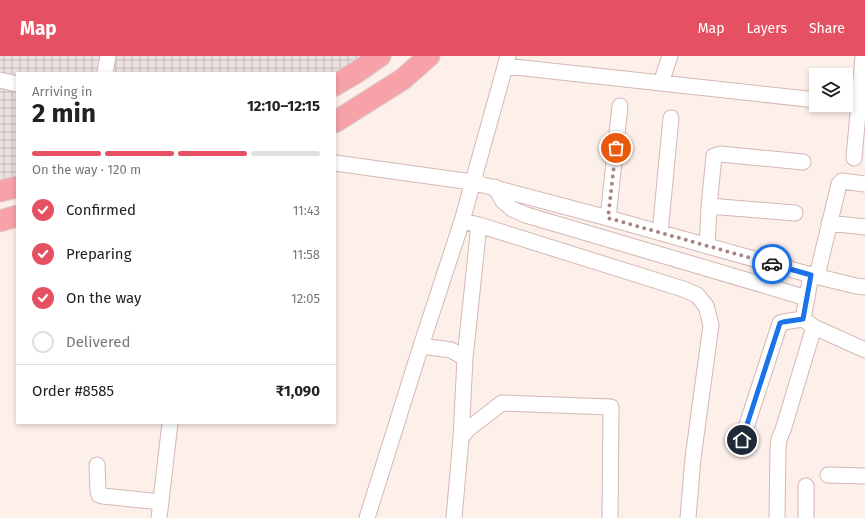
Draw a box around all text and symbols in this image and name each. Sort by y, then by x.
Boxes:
text: Map [20,17,57,40]
text: Map [698,20,724,37]
text: Layers [746,20,787,37]
text: Share [809,20,845,37]
map controls [809,68,853,112]
button: layers [809,68,853,112]
text: Arriving in [32,84,92,99]
text: 12:10–12:15 [247,97,320,115]
text: 2 min [32,98,96,129]
pin [599,131,633,165]
icon: bag [605,137,627,159]
text: On the way · 120 m [32,162,141,177]
icon: check [32,199,54,221]
text: Confirmed [66,201,136,219]
text: 11:43 [293,203,320,218]
icon: check [32,243,54,265]
courier [752,244,792,284]
text: Preparing [66,245,131,263]
text: 11:58 [292,247,320,262]
icon: car [761,253,783,275]
icon: check [32,287,54,309]
text: On the way [66,289,141,307]
text: 12:05 [291,291,320,306]
text: Delivered [66,333,130,351]
text: Order #8585 [32,382,114,400]
text: ₹1,090 [276,382,320,400]
pin [725,423,759,457]
icon: home [731,429,753,451]

